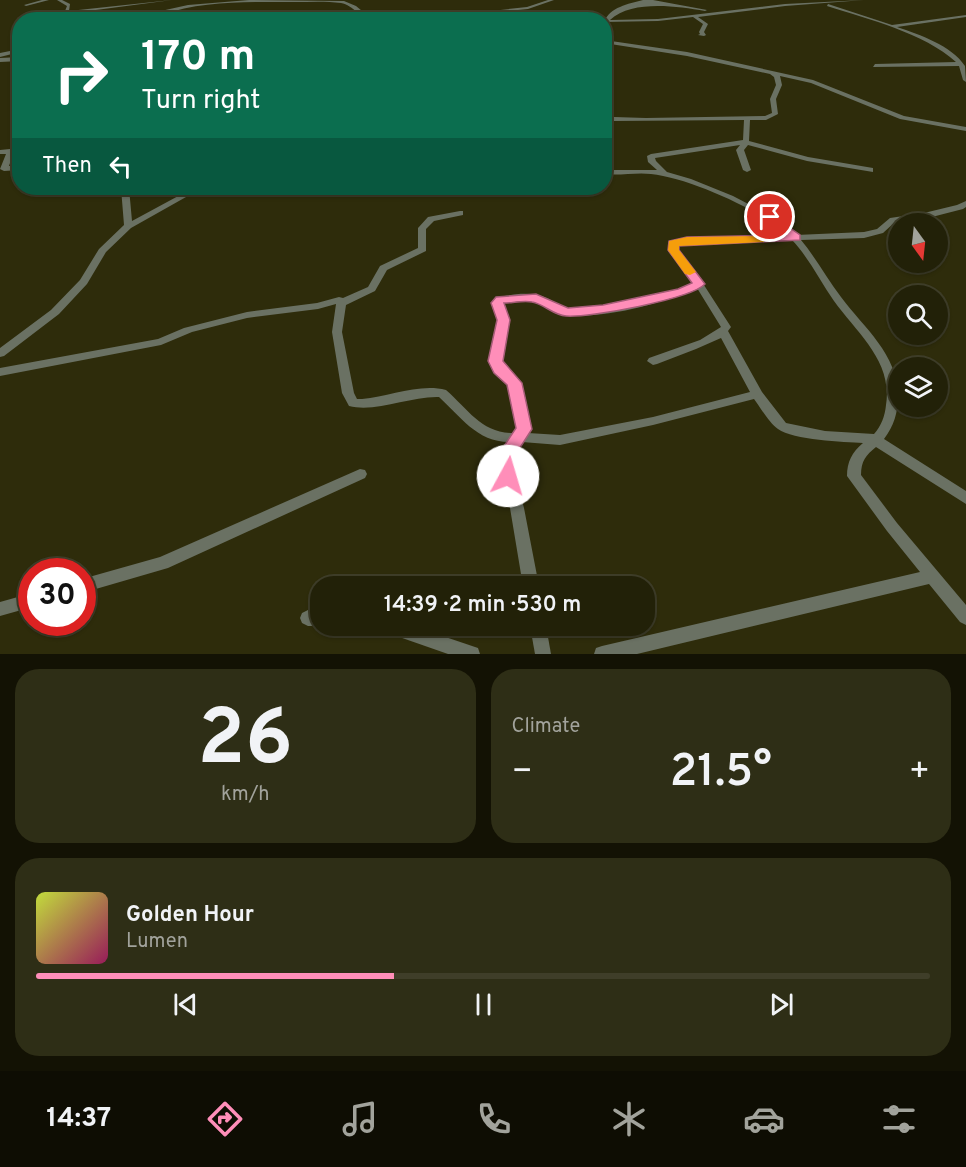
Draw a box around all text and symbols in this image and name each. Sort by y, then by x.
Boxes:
text: 170 m [141,32,255,85]
icon: right [42,36,120,114]
text: Turn right [141,84,260,118]
icon: left [104,150,137,183]
text: Then [42,153,92,180]
pin [744,191,795,242]
icon: arrive [753,200,786,233]
north arrow [888,213,948,273]
map controls [888,213,948,417]
button: search [888,285,948,345]
button: layers [888,357,948,417]
position arrow [476,444,540,508]
speed limit sign: 30 [18,558,96,636]
text: 14:39 · 2 min · 530 m [384,592,581,619]
text: 26 [197,693,293,792]
text: Climate [512,714,580,740]
text: 21.5° [670,745,772,802]
text: − [512,752,533,794]
text: + [909,752,930,794]
text: km/h [221,782,270,808]
text: Golden Hour [126,902,254,929]
text: Lumen [126,929,188,955]
icon: previous [169,988,202,1021]
icon: pause [467,988,500,1021]
icon: next [765,988,798,1021]
icon: directions [204,1098,246,1140]
icon: music [339,1098,381,1140]
icon: phone [473,1098,515,1140]
icon: climate [608,1098,650,1140]
icon: car [743,1098,785,1140]
icon: filters [878,1098,920,1140]
text: 14:37 [46,1102,111,1136]

